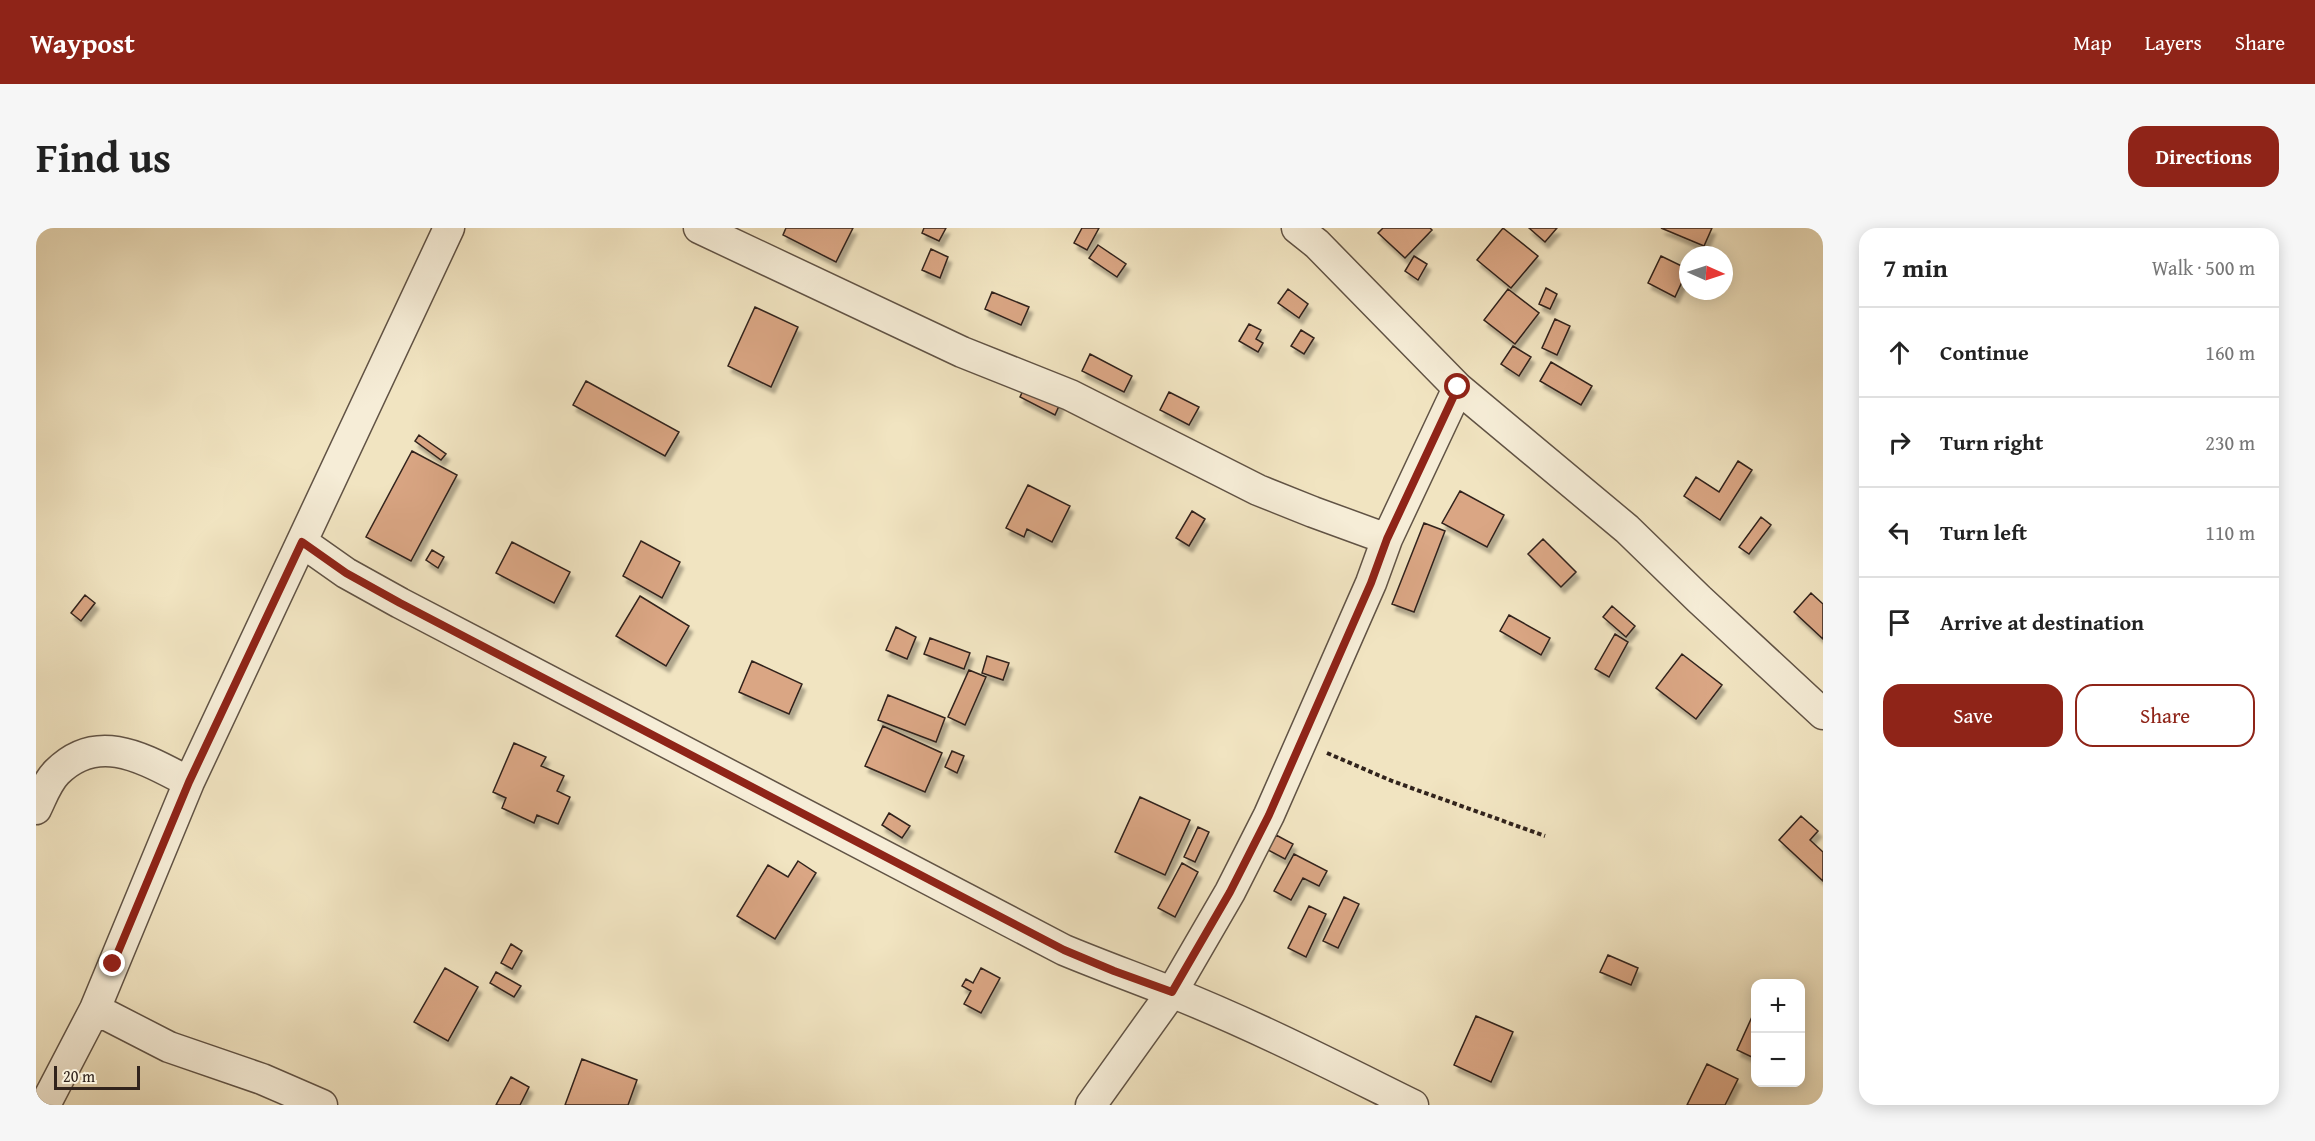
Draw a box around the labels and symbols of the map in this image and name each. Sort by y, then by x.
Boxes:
north arrow [1679,246,1733,300]
route start [1444,373,1470,399]
route end [99,950,125,976]
scale bar [54,1063,140,1090]

